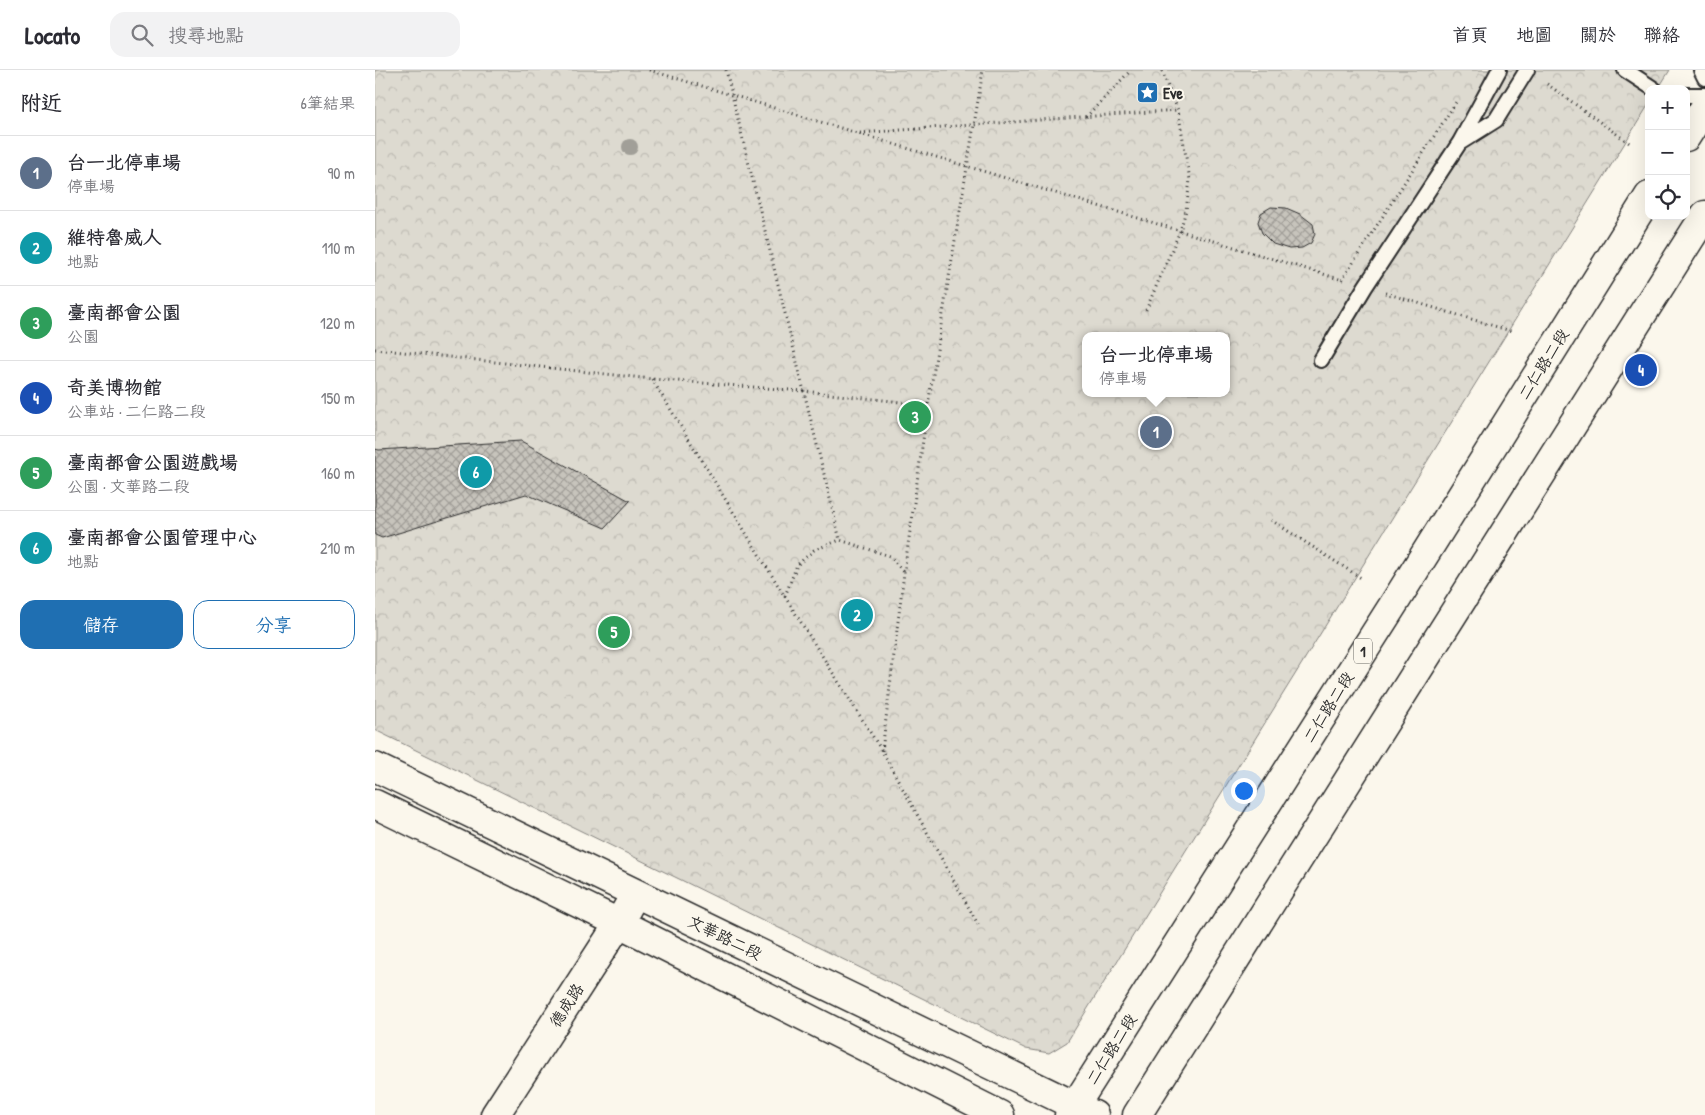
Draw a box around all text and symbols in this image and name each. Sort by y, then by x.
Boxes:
search box [110,12,460,57]
text: Locato [25,19,80,51]
icon: search [128,21,156,49]
text: 搜尋地點 [168,22,244,48]
text: 首頁 [1452,22,1488,47]
text: 地圖 [1516,22,1552,47]
text: 關於 [1580,22,1616,47]
text: 聯絡 [1644,22,1680,47]
place icon: Eve [1135,81,1159,105]
place label: Eve [1163,82,1183,104]
map controls [1645,85,1690,220]
button: + [1645,85,1690,130]
text: 附近 [20,88,62,117]
text: 6筆結果 [301,92,355,114]
button: − [1645,130,1690,175]
text: 台一北停車場 [67,149,181,175]
text: 1 [33,162,39,184]
text: 90 m [327,162,355,184]
text: 停車場 [67,175,115,197]
button: locate [1645,175,1690,220]
text: 維特魯威人 [67,224,162,250]
text: 2 [32,237,40,259]
text: 110 m [322,237,355,259]
text: 地點 [67,250,99,272]
text: 臺南都會公園 [67,299,181,325]
text: 3 [32,312,40,334]
text: 120 m [320,312,355,334]
street label: 二仁路二段 [1512,324,1574,404]
text: 公園 [67,325,99,347]
popup [1082,332,1230,397]
text: 台一北停車場 [1099,341,1213,367]
pin: 4 [1625,351,1657,389]
text: 停車場 [1099,367,1147,389]
text: 奇美博物館 [67,374,162,400]
text: 4 [33,387,39,409]
text: 150 m [321,387,355,409]
pin: 3 [899,398,931,436]
text: 公車站 · 二仁路二段 [67,400,206,422]
pin: 1 [1140,413,1172,451]
text: 臺南都會公園遊戲場 [67,449,238,475]
pin: 6 [460,453,492,491]
text: 5 [33,462,39,484]
text: 160 m [321,462,355,484]
text: 公園 · 文華路二段 [67,475,190,497]
text: 臺南都會公園管理中心 [67,524,257,550]
text: 6 [33,537,39,559]
text: 210 m [320,537,355,559]
text: 地點 [67,550,99,572]
pin: 2 [841,596,873,634]
button: 儲存 [20,600,183,649]
button: 分享 [193,600,355,649]
pin: 5 [598,613,630,651]
road number: 1 [1354,638,1372,664]
street label: 二仁路二段 [1297,667,1359,747]
your location [1231,778,1257,804]
street label: 文華路二段 [684,910,766,964]
street label: 德成路 [544,979,588,1031]
street label: 二仁路二段 [1080,1009,1142,1089]

